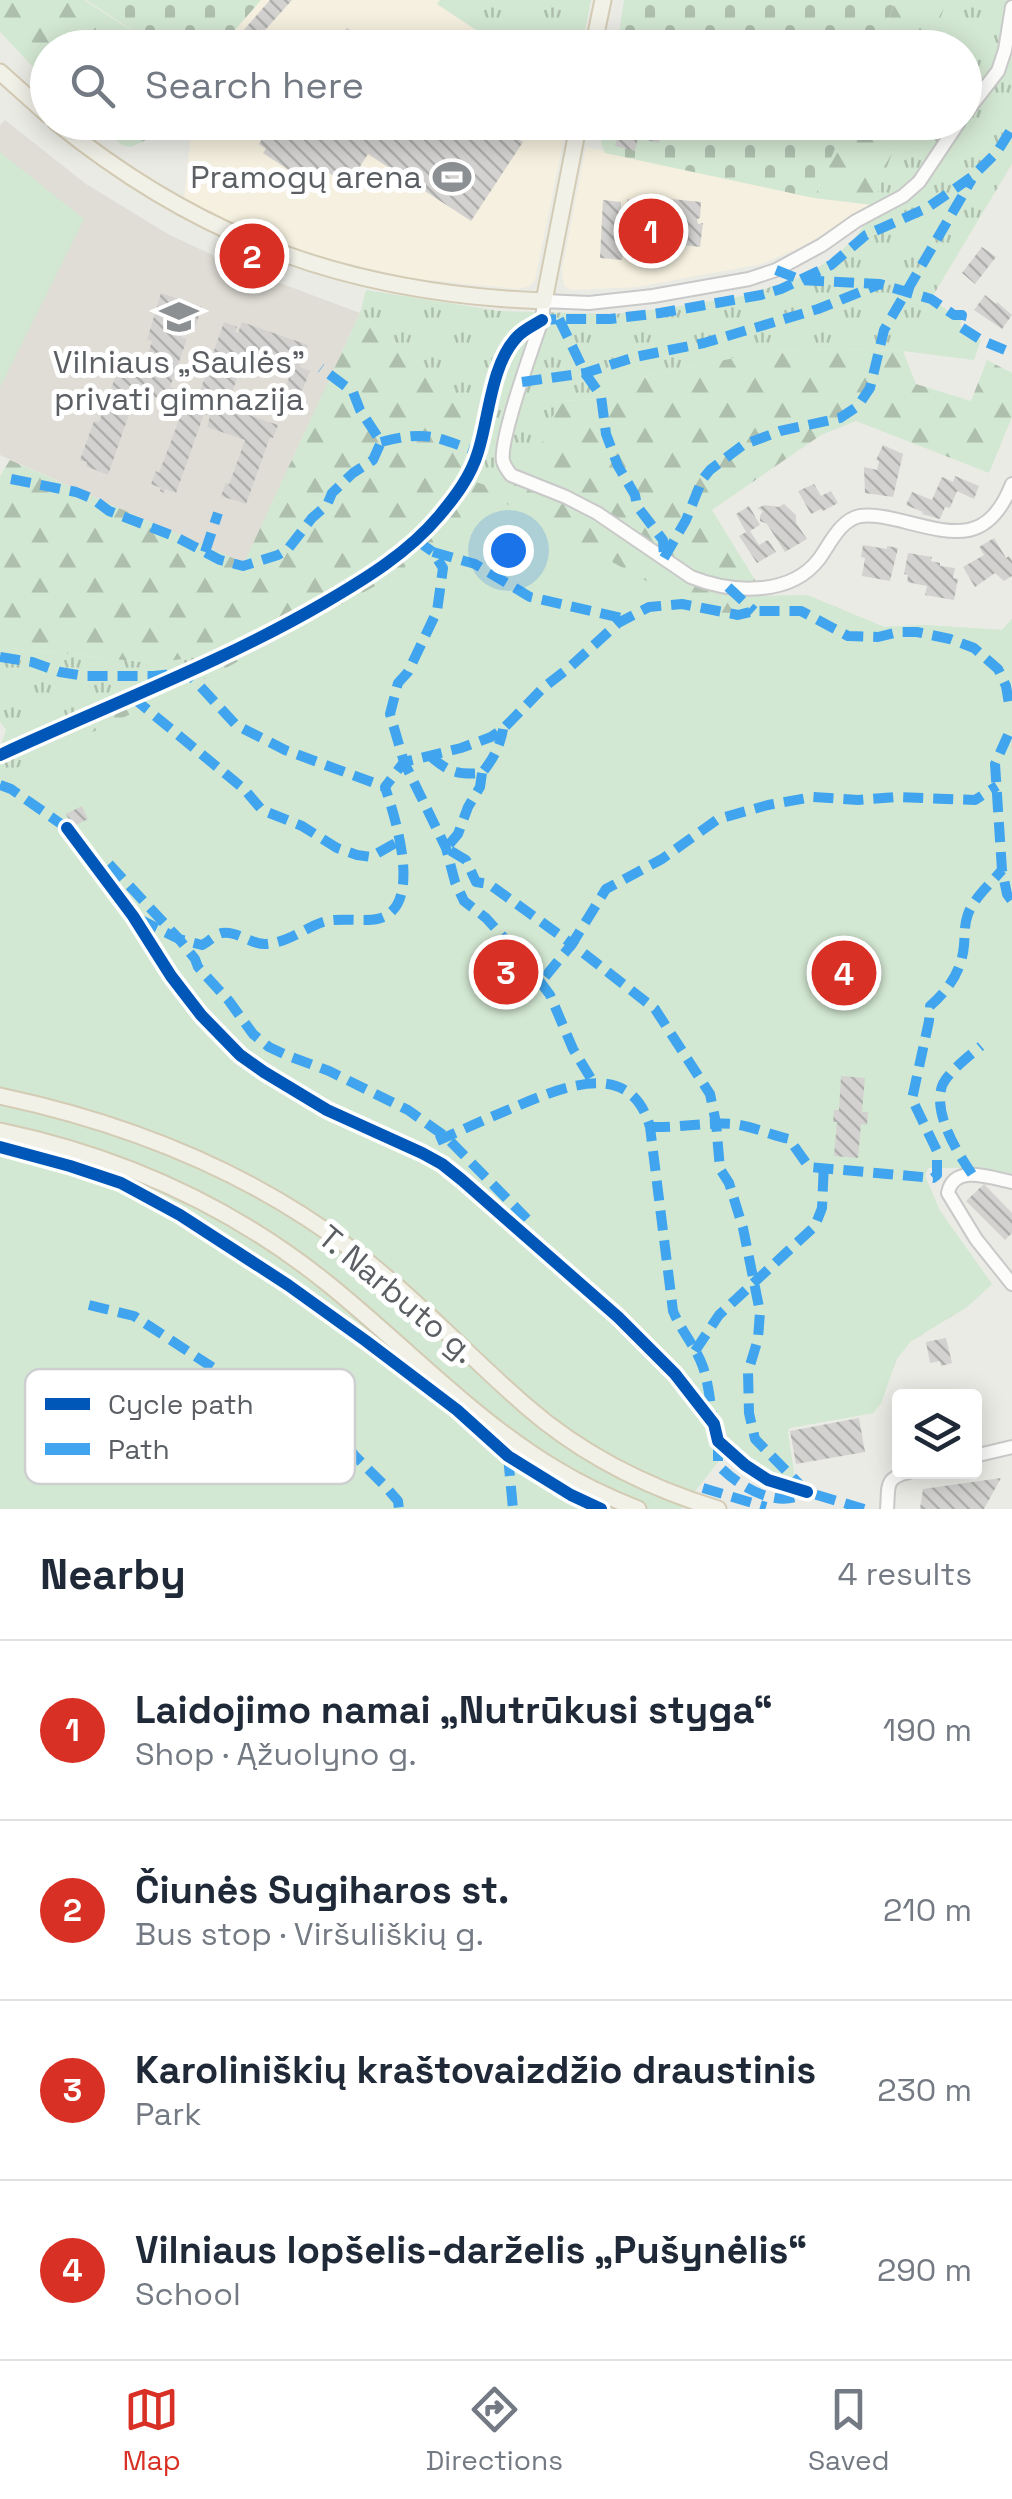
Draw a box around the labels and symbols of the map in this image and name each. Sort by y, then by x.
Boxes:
sports icon: Pramogų arena [431,156,473,198]
place label: Pramogų arena [190,157,422,197]
pin: 1 [618,194,684,268]
pin: 2 [220,218,284,294]
school or university icon: Vilniaus „Saulės” privati gimnazija [158,296,200,338]
place label: Vilniaus „Saulės” privati gimnazija [53,342,305,419]
your location [483,525,534,576]
pin: 3 [474,934,538,1010]
pin: 4 [812,936,876,1010]
street label: T. Narbuto g. [310,1216,484,1372]
legend [25,1369,355,1484]
text: Cycle path [108,1386,254,1422]
text: Path [108,1431,170,1467]

